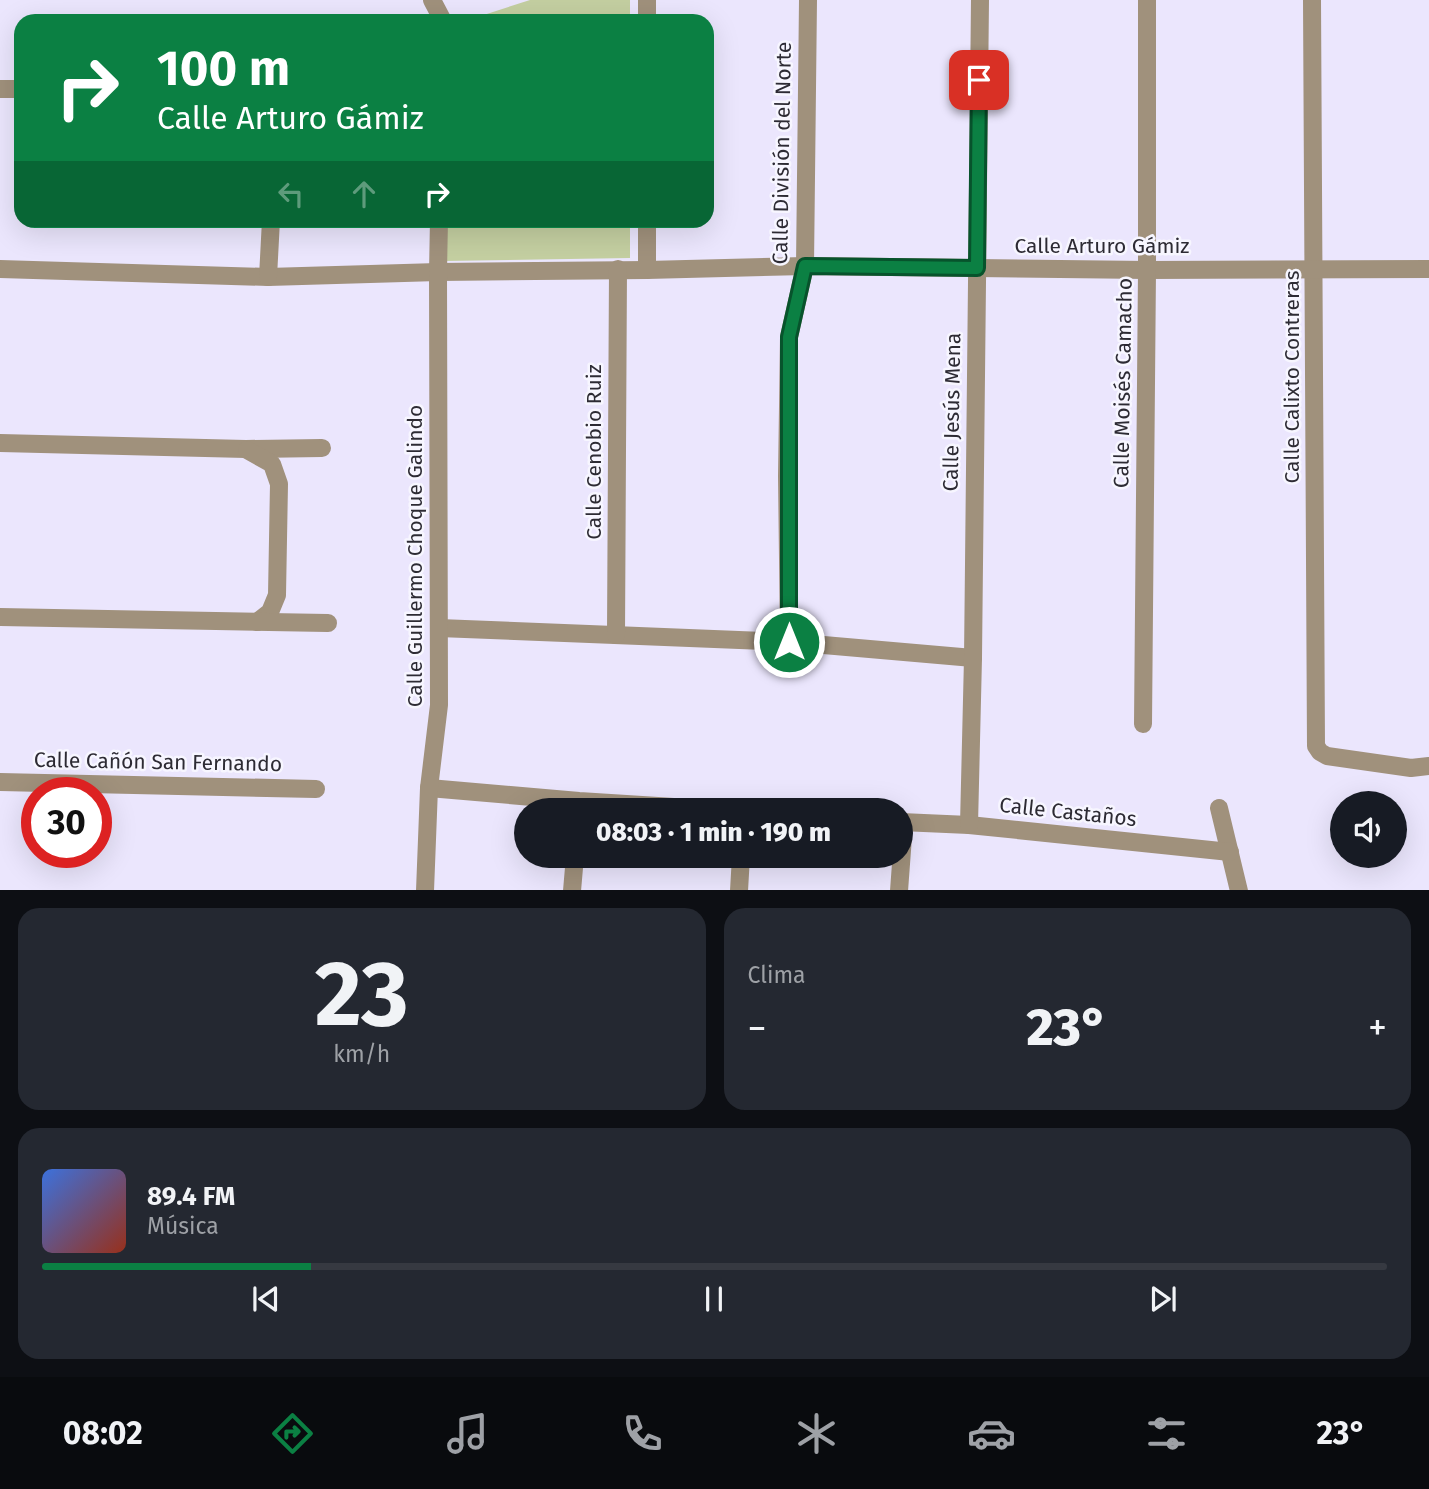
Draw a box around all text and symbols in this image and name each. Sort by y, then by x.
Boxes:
text: 100 m [157,39,290,98]
street label: Calle División del Norte [767,41,797,265]
icon: right [42,42,133,133]
pin [949,50,1009,110]
icon: arrive [960,61,998,99]
text: Calle Arturo Gámiz [157,99,424,137]
icon: left [272,175,310,213]
icon: ahead [345,175,383,213]
icon: right [418,175,456,213]
street label: Calle Arturo Gámiz [1015,233,1190,259]
street label: Calle Calixto Contreras [1279,270,1305,483]
street label: Calle Moisés Camacho [1108,278,1138,488]
street label: Calle Jesús Mena [938,332,966,492]
street label: Calle Cenobio Ruiz [581,364,607,540]
street label: Calle Guillermo Choque Galindo [402,405,428,707]
position arrow [752,605,826,679]
street label: Calle Cañón San Fernando [34,747,282,777]
speed limit sign: 30 [21,777,112,868]
map controls [1330,791,1407,868]
button: sound [1330,791,1407,868]
street label: Calle Castaños [998,792,1138,832]
text: 08:03 · 1 min · 190 m [596,817,831,848]
text: 23 [315,940,409,1049]
text: Clima [748,961,806,989]
text: 23° [1027,996,1108,1059]
text: − [748,1005,767,1051]
text: + [1368,1005,1387,1051]
text: km/h [333,1040,390,1068]
text: 89.4 FM [147,1181,235,1212]
text: Música [147,1212,219,1240]
icon: previous [247,1280,285,1318]
icon: pause [695,1280,733,1318]
icon: next [1144,1280,1182,1318]
icon: directions [268,1409,317,1458]
icon: music [443,1409,492,1458]
icon: phone [618,1409,667,1458]
icon: climate [792,1409,841,1458]
icon: car [967,1409,1016,1458]
icon: filters [1142,1409,1191,1458]
text: 08:02 [63,1414,143,1452]
text: 23° [1316,1414,1366,1452]

